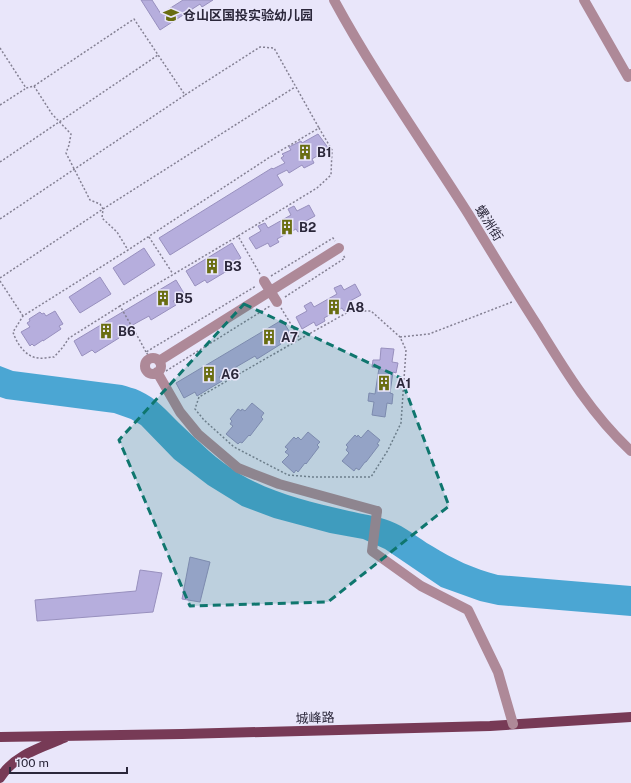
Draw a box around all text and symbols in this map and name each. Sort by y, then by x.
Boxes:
school or university icon: 仓山区国投实验幼儿园 [162,6,180,24]
place label: 仓山区国投实验幼儿园 [183,8,313,23]
building icon: B1 [296,143,314,161]
place label: B1 [317,145,331,160]
street label: 螺洲街 [472,202,506,244]
building icon: B2 [278,218,296,236]
place label: B2 [299,220,316,235]
building icon: B3 [203,257,221,275]
place label: B3 [224,259,242,274]
building icon: B5 [154,289,172,307]
place label: B5 [175,291,193,306]
building icon: A8 [325,298,343,316]
place label: A8 [346,300,364,315]
building icon: B6 [97,322,115,340]
place label: B6 [118,324,136,339]
building icon: A7 [260,328,278,346]
place label: A7 [281,330,298,345]
building icon: A6 [200,365,218,383]
place label: A6 [221,367,239,382]
building icon: A1 [375,374,393,392]
place label: A1 [396,376,411,391]
street label: 城峰路 [295,710,335,726]
scale bar [10,749,127,775]
text: 100 m [16,756,49,770]

